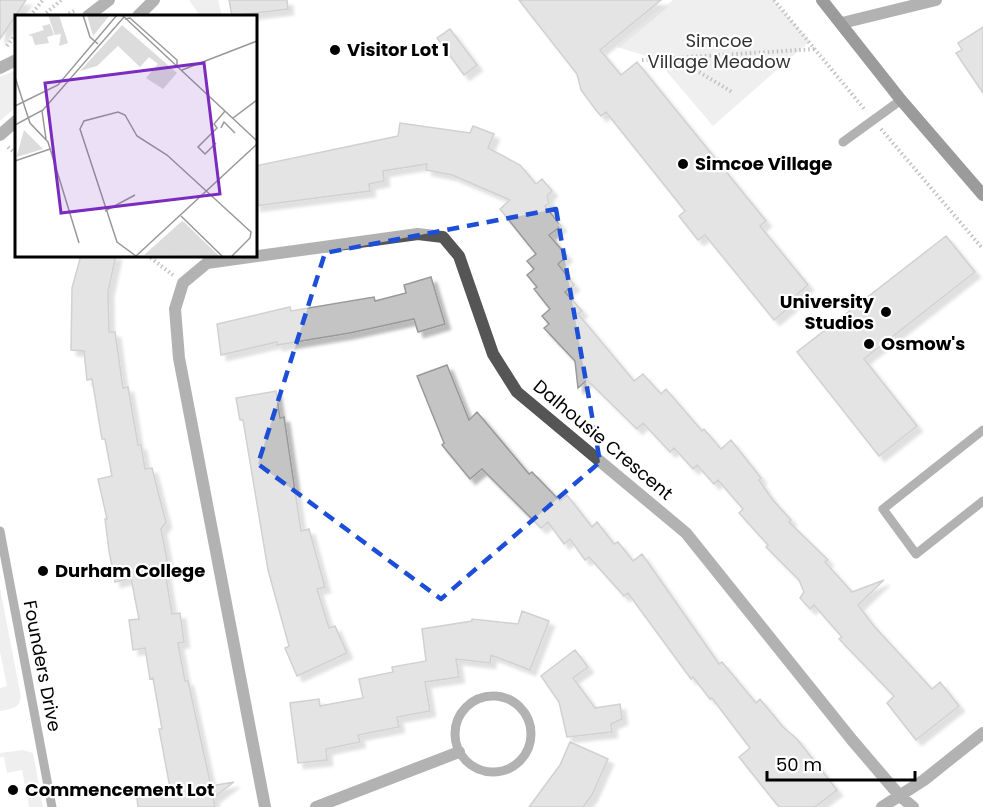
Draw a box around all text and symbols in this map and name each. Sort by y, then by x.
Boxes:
inset map [15,15,256,256]
park label: Simcoe Village Meadow [647,28,791,74]
place label: Visitor Lot 1 [347,37,449,62]
marker: Visitor Lot 1 [328,43,342,57]
place label: Simcoe Village [695,151,832,176]
marker: Simcoe Village [676,157,690,171]
place label: University Studios [780,289,875,335]
marker: University Studios [879,305,893,319]
place label: Osmow's [881,331,965,356]
marker: Osmow's [862,337,876,351]
street label: Dalhousie Crescent [528,374,678,505]
place label: Durham College [55,558,205,583]
marker: Durham College [36,564,50,578]
street label: Founders Drive [18,598,67,734]
scale bar [767,744,916,782]
text: 50 m [776,752,822,777]
place label: Commencement Lot [25,777,214,802]
marker: Commencement Lot [6,783,20,797]

